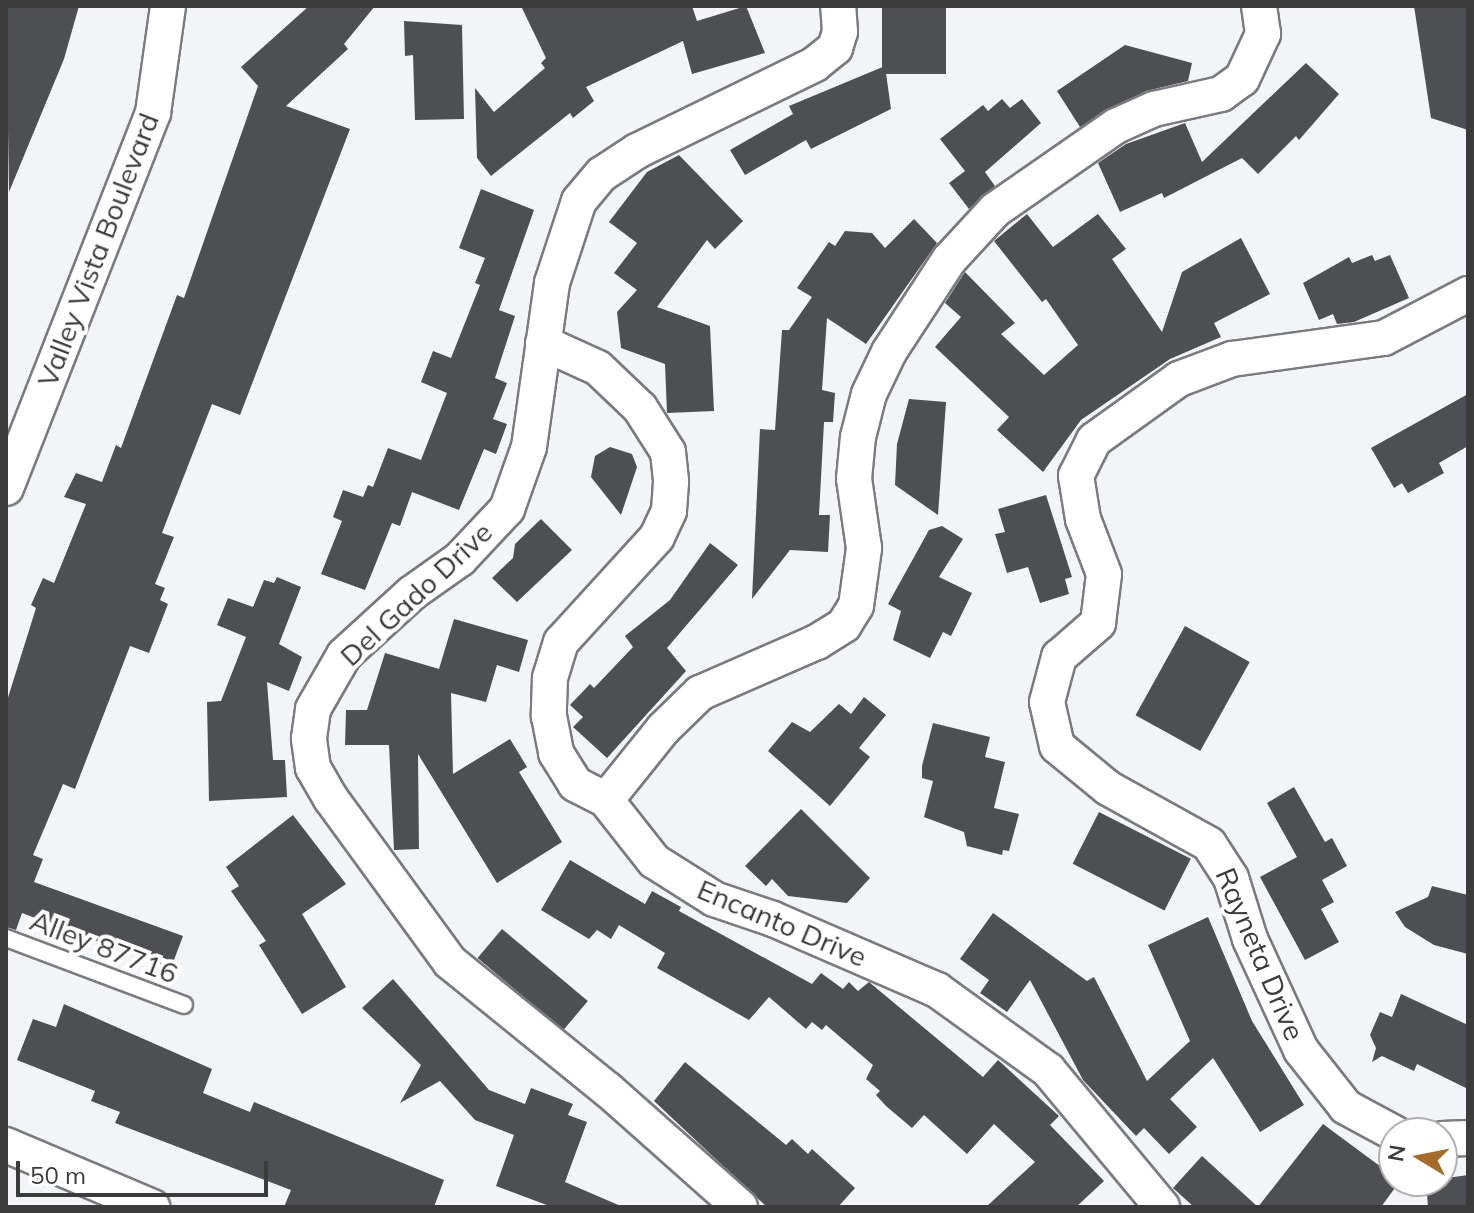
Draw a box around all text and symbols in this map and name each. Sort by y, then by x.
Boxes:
street label: Valley Vista Boulevard [30,109,166,391]
street label: Del Gado Drive [333,515,499,673]
street label: Rayneta Drive [1209,863,1311,1045]
street label: Encanto Drive [692,872,872,974]
street label: Alley 87716 [26,904,182,990]
north arrow [1378,1117,1458,1197]
text: N [1381,1143,1412,1164]
scale bar [20,1145,272,1195]
text: 50 m [30,1160,86,1190]

